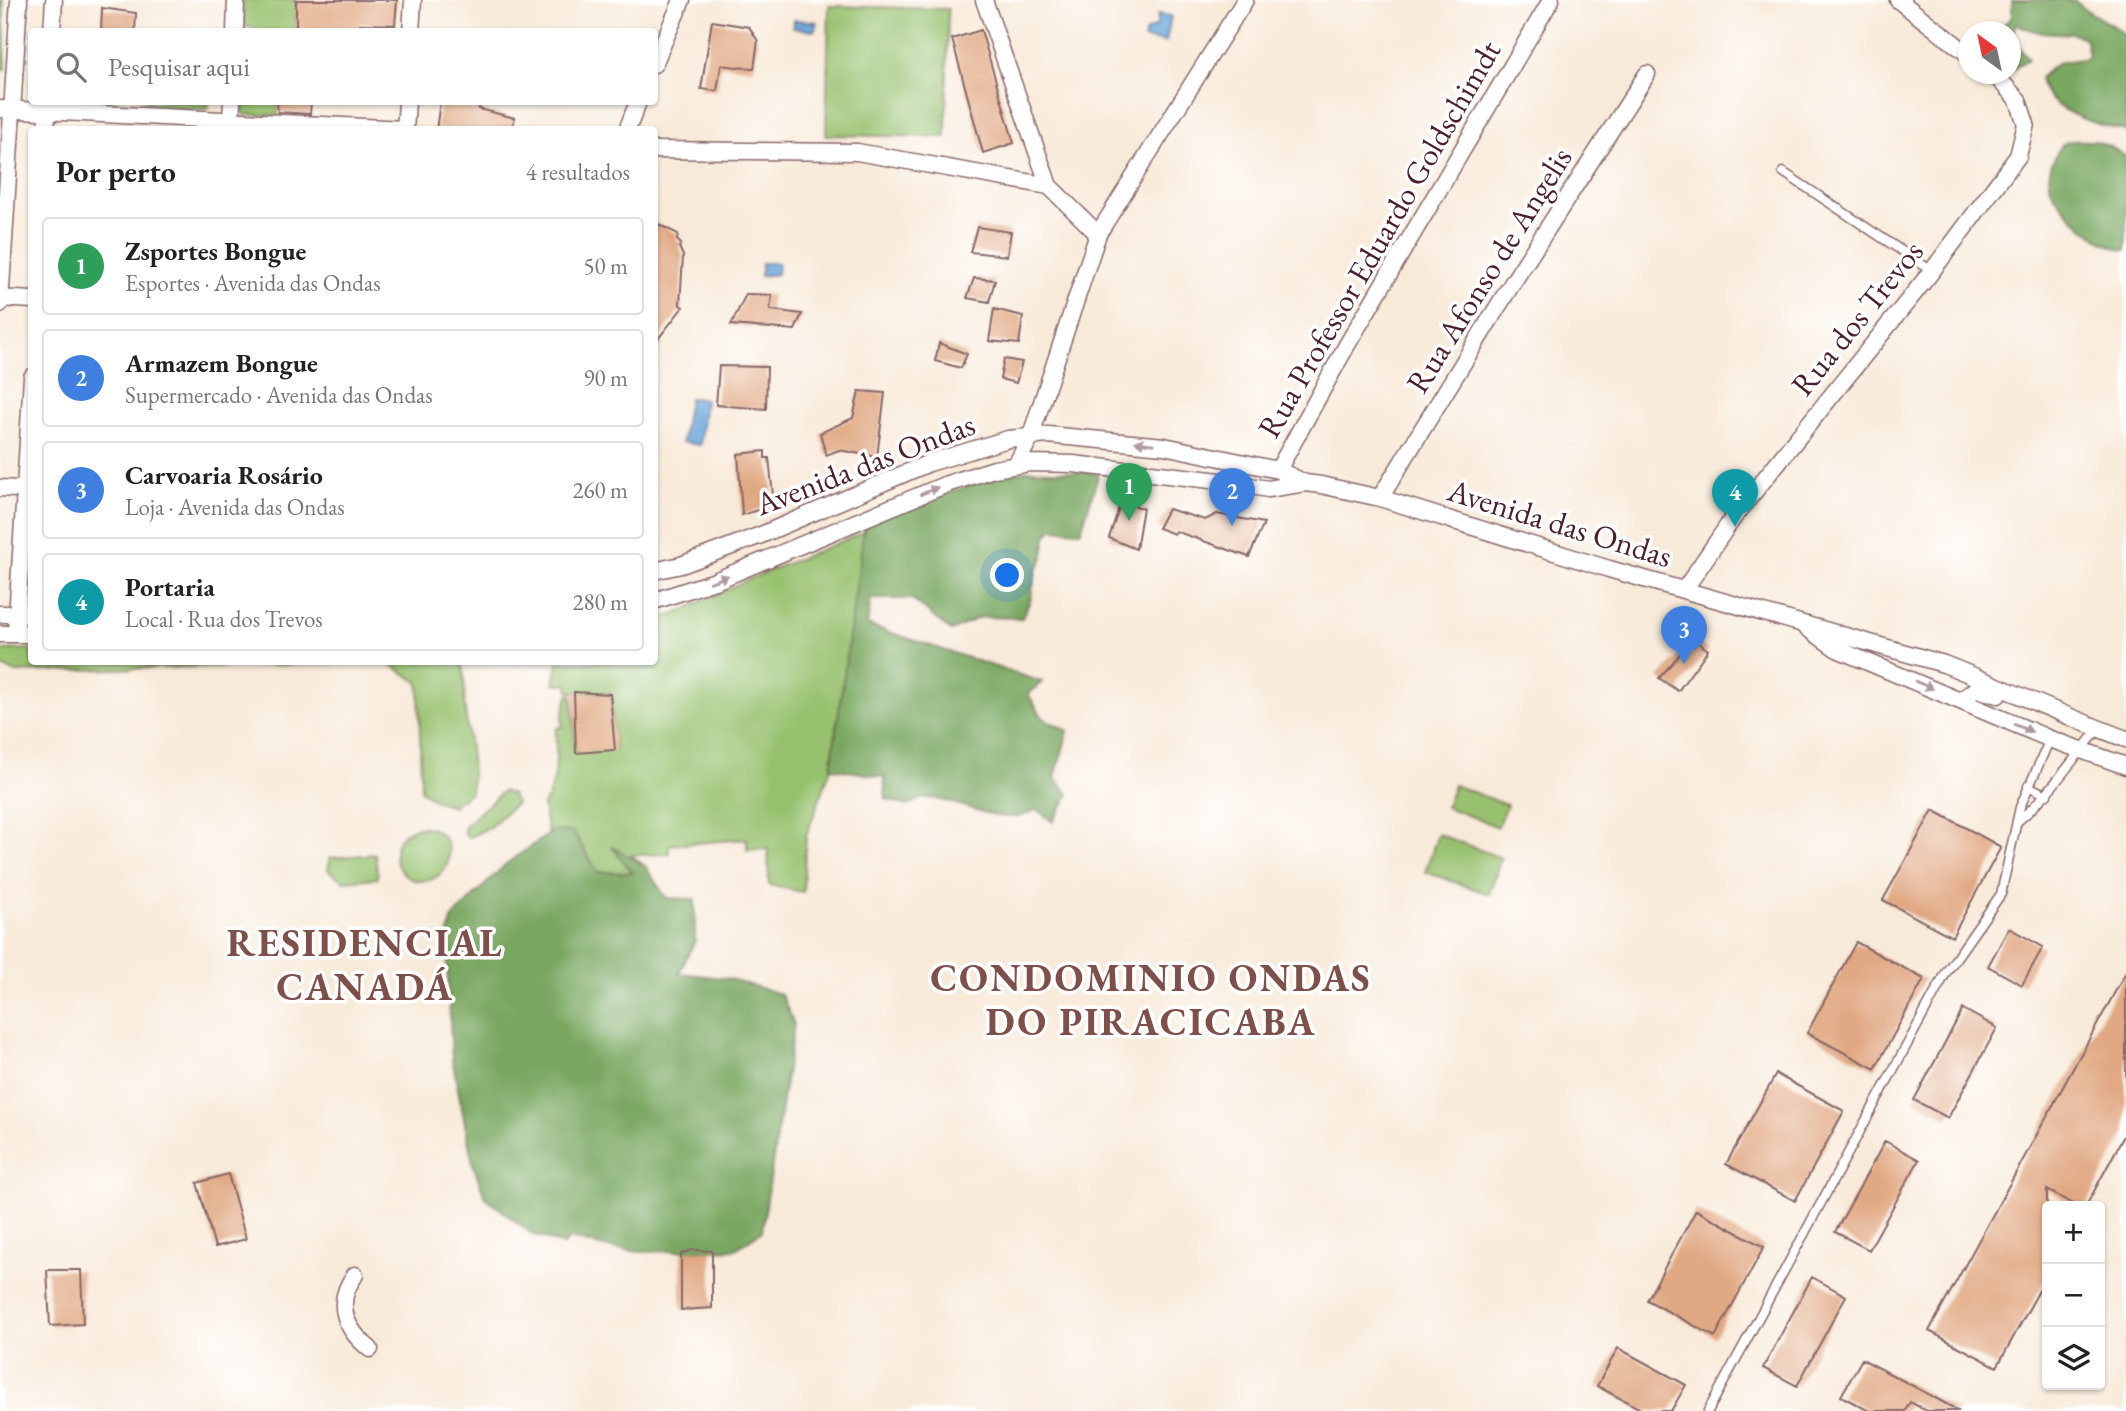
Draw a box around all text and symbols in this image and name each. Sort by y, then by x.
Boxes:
north arrow [1958,21,2021,84]
search box [28,28,658,105]
street label: Rua Professor Eduardo Goldschimdt [1248,33,1510,445]
icon: search [52,48,90,86]
text: Pesquisar aqui [108,50,250,84]
street label: Rua Afonso de Angelis [1396,139,1582,401]
text: Por perto [56,152,176,191]
text: 4 resultados [526,157,630,187]
street label: Rua dos Trevos [1781,232,1933,404]
text: Zsportes Bongue [125,234,306,268]
text: 1 [75,251,87,281]
text: 50 m [583,251,628,281]
text: Esportes · Avenida das Ondas [125,268,381,298]
text: Armazem Bongue [125,346,318,380]
text: 2 [75,363,87,393]
text: 90 m [583,363,628,393]
text: Supermercado · Avenida das Ondas [125,380,433,410]
street label: Avenida das Ondas [748,403,981,526]
one-way arrow [1133,438,1155,449]
text: Carvoaria Rosário [125,458,323,492]
pin: 1 [1106,463,1152,521]
pin: 2 [1209,468,1255,526]
street label: Avenida das Ondas [1442,469,1677,577]
pin: 4 [1712,469,1758,527]
text: 3 [75,475,87,505]
text: 260 m [572,475,628,505]
one-way arrow [919,485,939,497]
text: Loja · Avenida das Ondas [125,492,345,522]
your location [990,558,1024,592]
text: Portaria [125,570,215,604]
one-way arrow [709,574,730,585]
text: 4 [75,587,87,617]
text: 280 m [572,587,628,617]
text: Local · Rua dos Trevos [125,604,323,634]
pin: 3 [1661,606,1707,664]
one-way arrow [1913,680,1934,691]
one-way arrow [2013,722,2034,733]
district label: RESIDENCIAL CANADÁ [227,918,503,1011]
district label: CONDOMINIO ONDAS DO PIRACICABA [930,953,1372,1046]
map controls [2042,1201,2105,1390]
button: + [2042,1201,2105,1264]
button: − [2042,1264,2105,1327]
button: layers [2042,1327,2105,1390]

